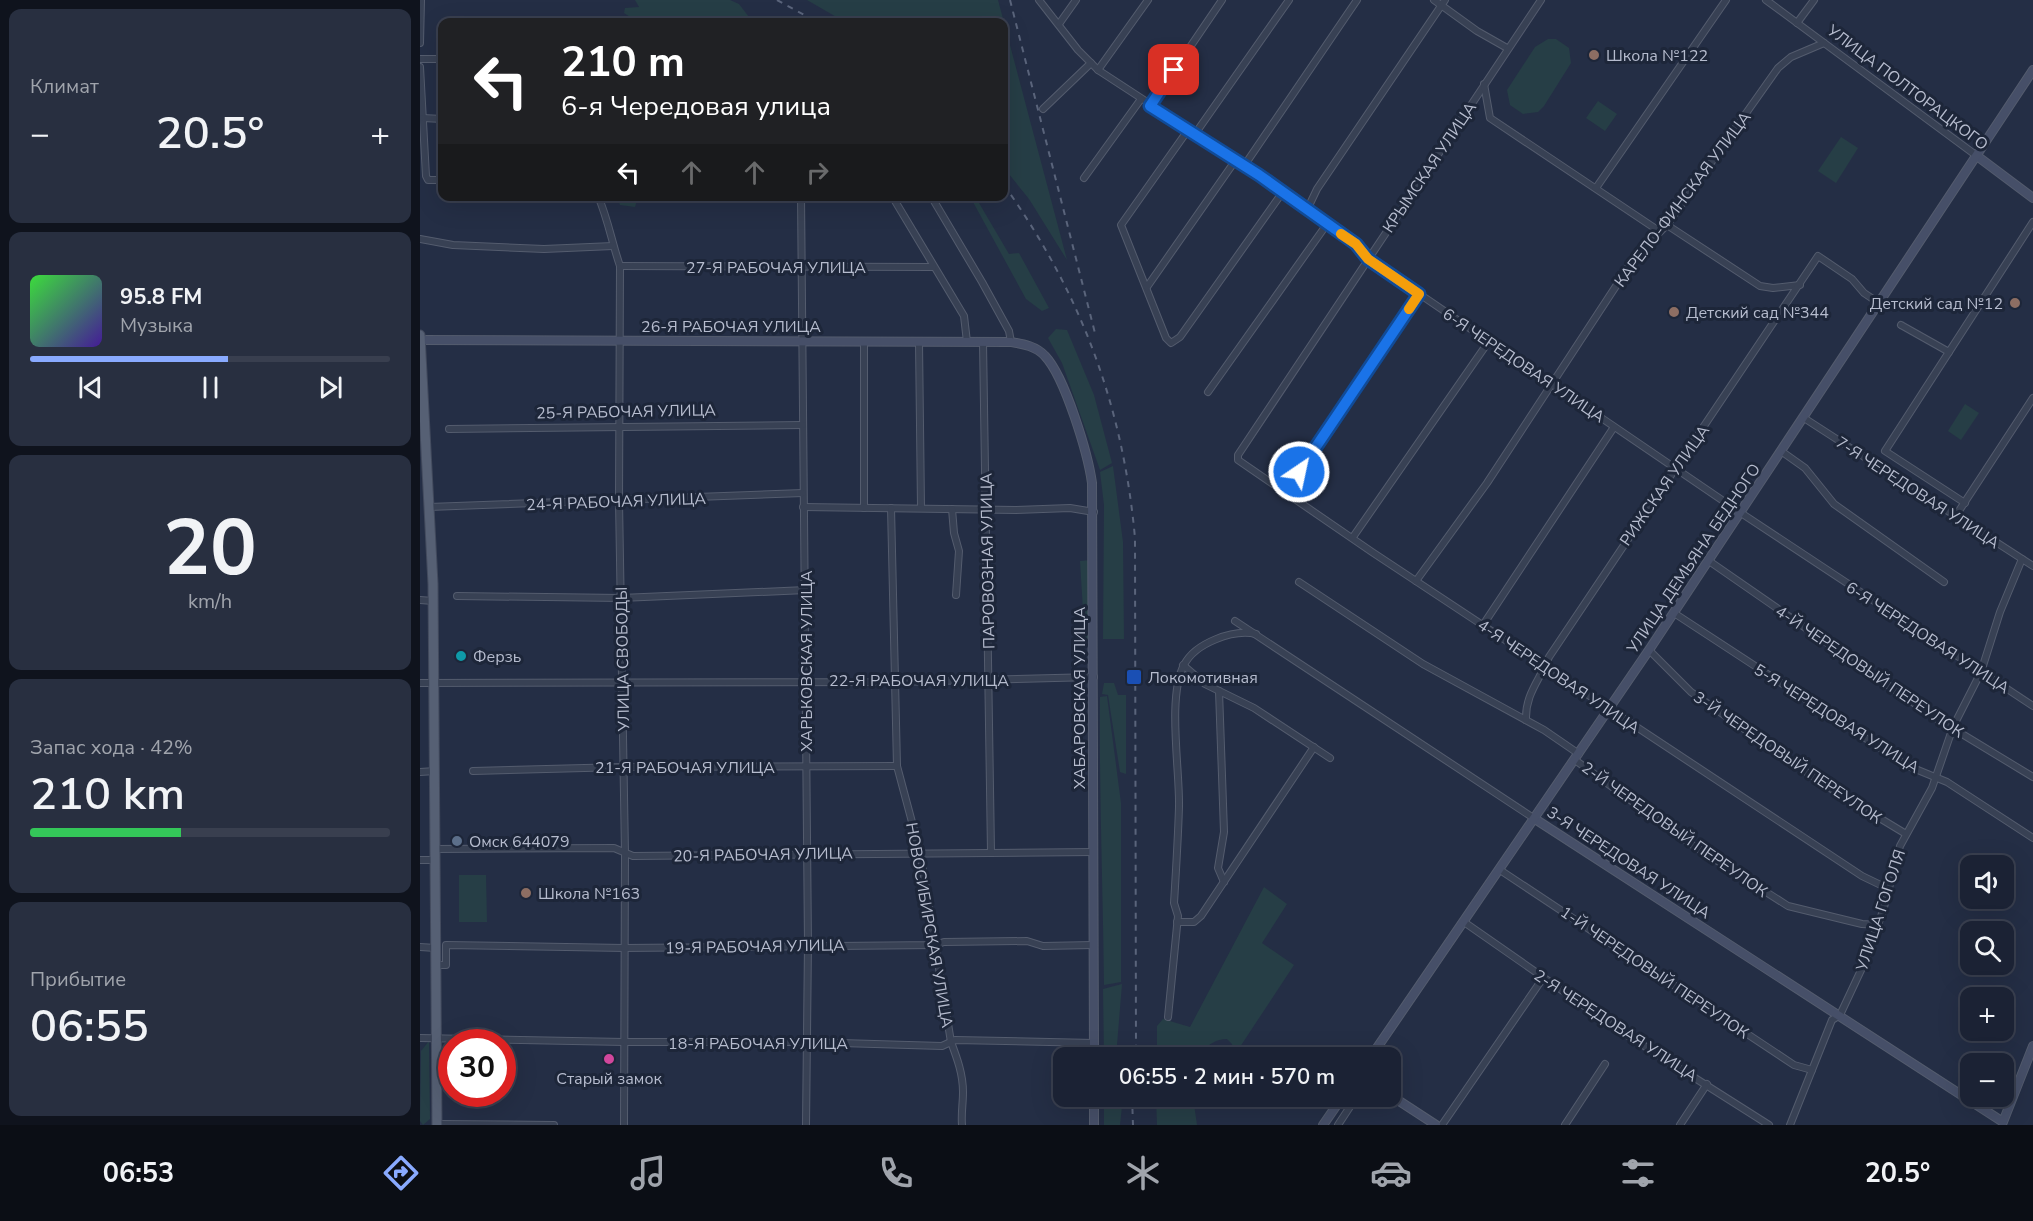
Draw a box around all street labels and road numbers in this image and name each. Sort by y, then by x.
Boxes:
street label: УЛИЦА ПОЛТОРАЦКОГО [1822,19,1992,156]
street label: КРЫМСКАЯ УЛИЦА [1378,98,1482,237]
street label: КАРЕЛО-ФИНСКАЯ УЛИЦА [1609,107,1756,292]
street label: 27-Я РАБОЧАЯ УЛИЦА [686,257,866,279]
street label: 6-Я ЧЕРЕДОВАЯ УЛИЦА [1438,303,1609,429]
street label: 26-Я РАБОЧАЯ УЛИЦА [641,316,821,338]
street label: 25-Я РАБОЧАЯ УЛИЦА [536,399,716,425]
street label: РИЖСКАЯ УЛИЦА [1615,420,1715,550]
street label: 7-Я ЧЕРЕДОВАЯ УЛИЦА [1831,432,2004,554]
street label: УЛИЦА ДЕМЬЯНА БЕДНОГО [1621,459,1766,659]
street label: ПАРОВОЗНАЯ УЛИЦА [975,472,1001,649]
street label: 24-Я РАБОЧАЯ УЛИЦА [526,488,707,516]
street label: ХАРЬКОВСКАЯ УЛИЦА [796,570,818,752]
street label: 6-Я ЧЕРЕДОВАЯ УЛИЦА [1841,577,2014,699]
street label: УЛИЦА СВОБОДЫ [611,586,635,733]
street label: 4-Й ЧЕРЕДОВЫЙ ПЕРЕУЛОК [1771,600,1968,744]
street label: ХАБАРОВСКАЯ УЛИЦА [1069,606,1091,789]
street label: 4-Я ЧЕРЕДОВАЯ УЛИЦА [1473,614,1644,740]
street label: 5-Я ЧЕРЕДОВАЯ УЛИЦА [1750,659,1924,779]
street label: 22-Я РАБОЧАЯ УЛИЦА [829,670,1009,692]
street label: 3-Й ЧЕРЕДОВЫЙ ПЕРЕУЛОК [1689,686,1886,830]
street label: 21-Я РАБОЧАЯ УЛИЦА [595,757,775,779]
street label: 2-Й ЧЕРЕДОВЫЙ ПЕРЕУЛОК [1577,757,1773,903]
street label: 3-Я ЧЕРЕДОВАЯ УЛИЦА [1542,802,1715,924]
street label: НОВОСИБИРСКАЯ УЛИЦА [900,821,958,1030]
street label: 20-Я РАБОЧАЯ УЛИЦА [673,842,853,868]
street label: УЛИЦА ГОГОЛЯ [1851,847,1911,975]
street label: 1-Й ЧЕРЕДОВЫЙ ПЕРЕУЛОК [1556,901,1753,1045]
street label: 19-Я РАБОЧАЯ УЛИЦА [665,934,845,960]
street label: 2-Я ЧЕРЕДОВАЯ УЛИЦА [1529,965,1702,1087]
street label: 18-Я РАБОЧАЯ УЛИЦА [668,1033,848,1055]

